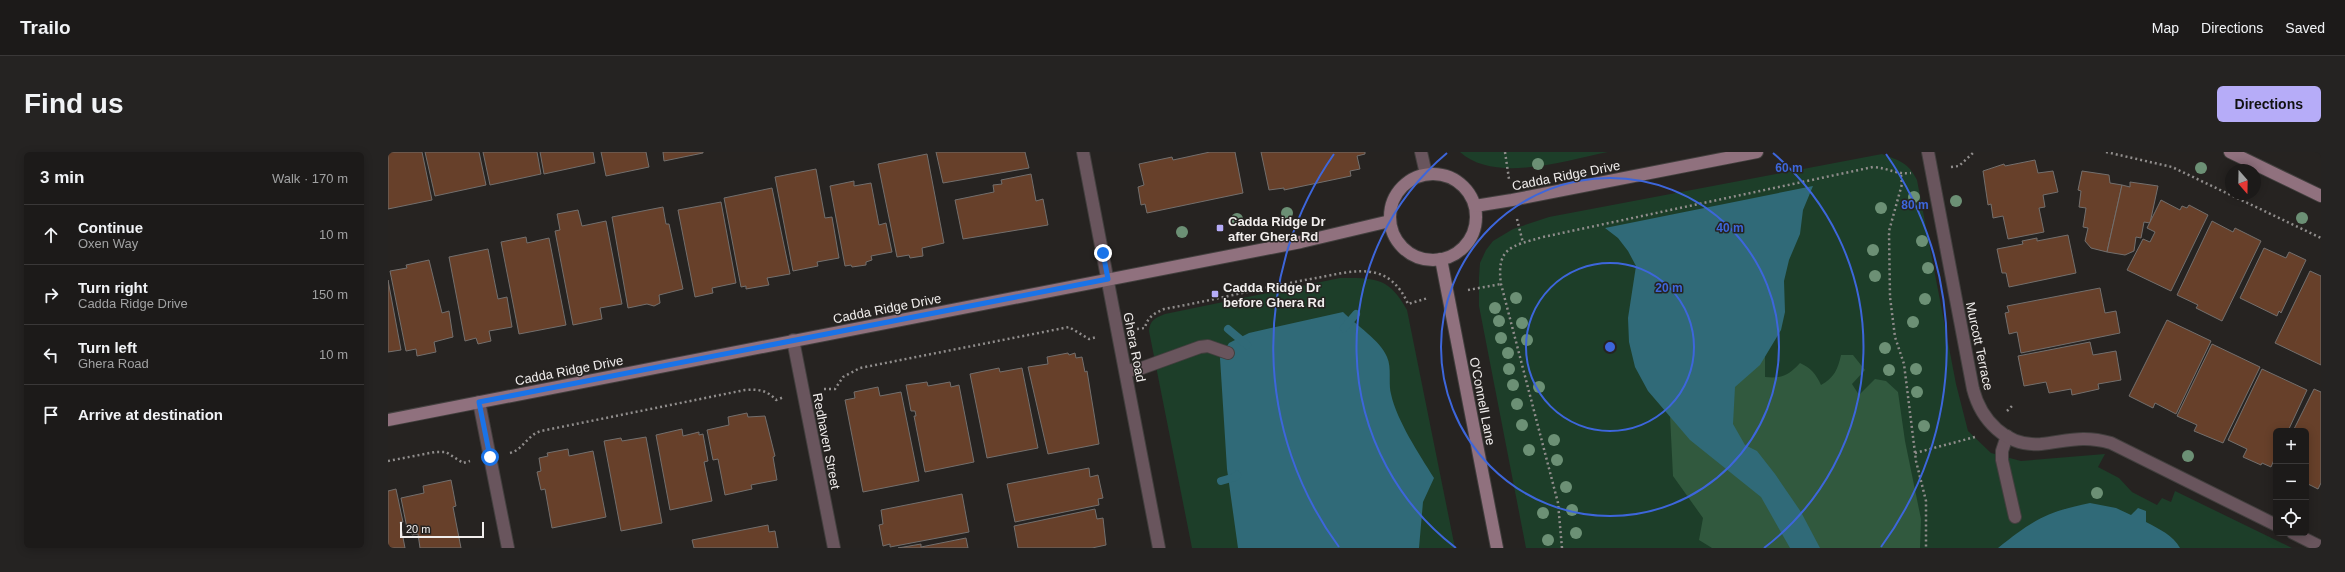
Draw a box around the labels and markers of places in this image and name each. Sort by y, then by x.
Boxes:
place label: Cadda Ridge Dr after Ghera Rd [1228,214,1326,244]
marker: Cadda Ridge Dr after Ghera Rd [1215,223,1225,233]
place label: Cadda Ridge Dr before Ghera Rd [1223,280,1325,310]
marker: Cadda Ridge Dr before Ghera Rd [1210,289,1220,299]
centre of rings [1603,340,1617,354]

